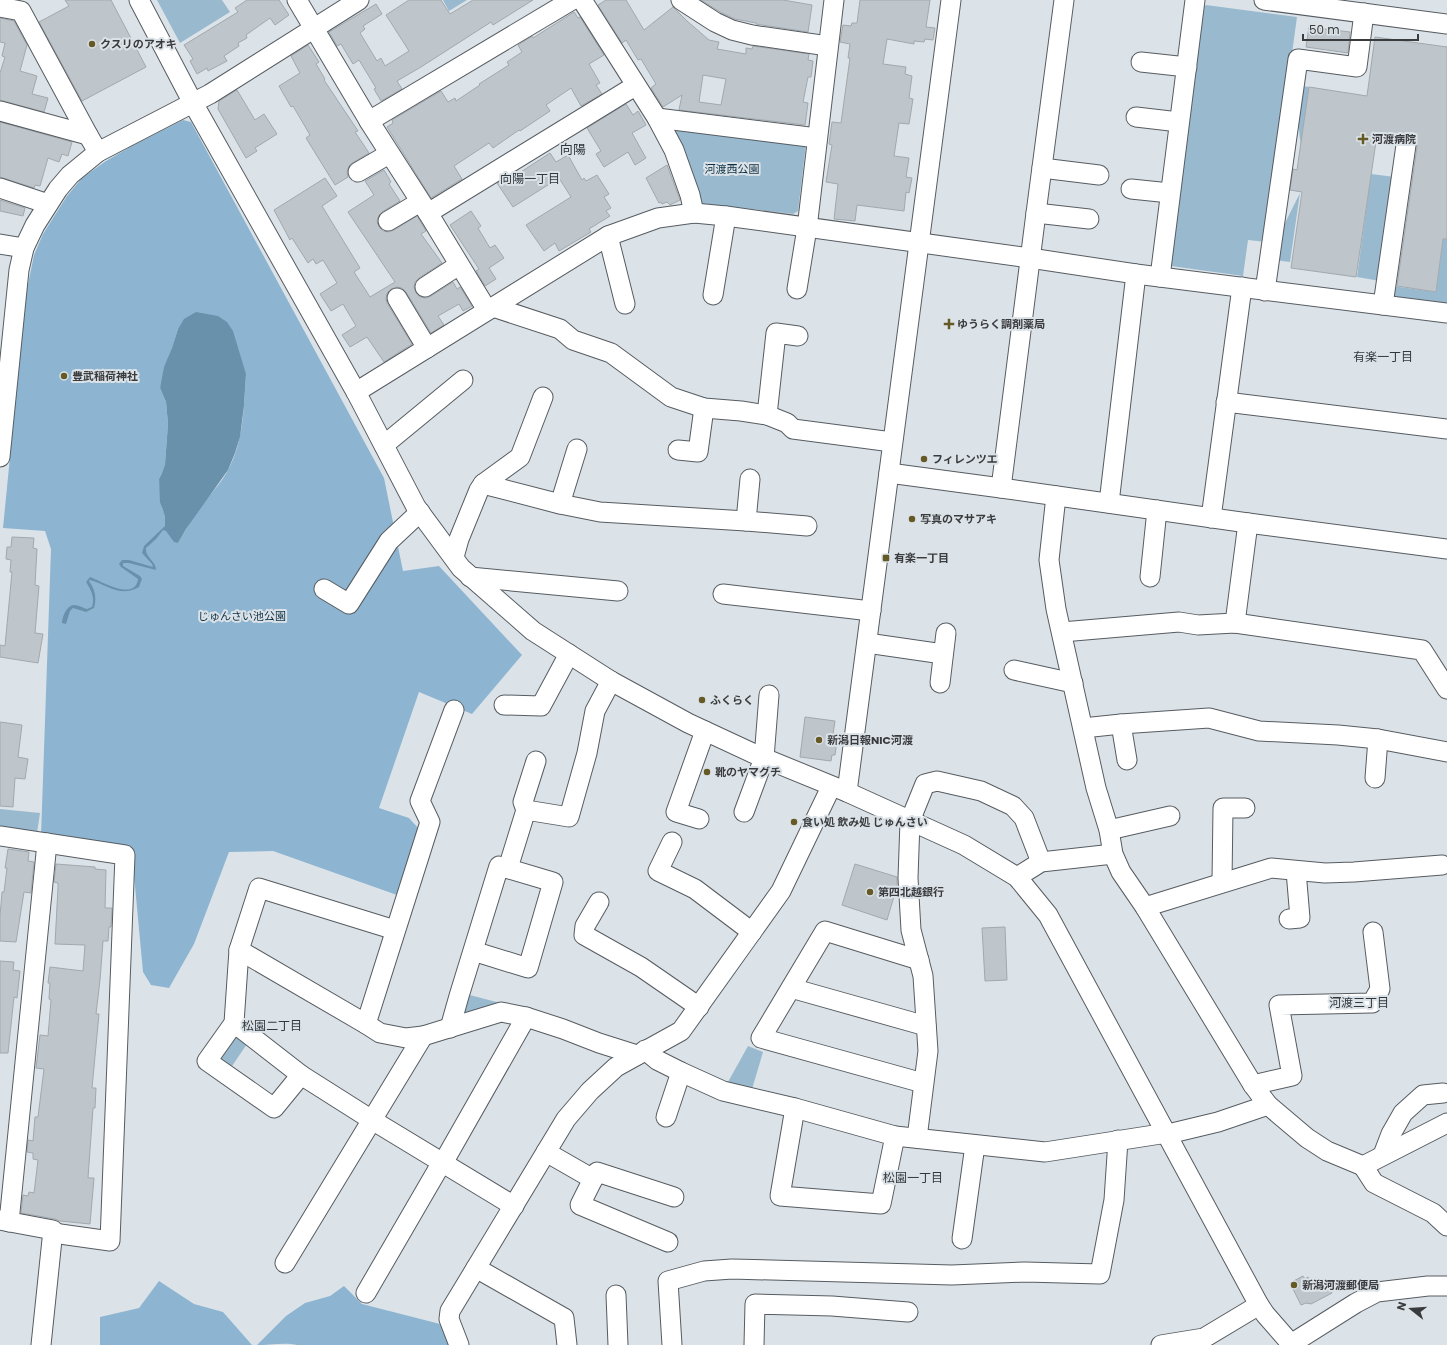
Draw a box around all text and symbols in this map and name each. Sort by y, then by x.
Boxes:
scale bar [1303,16,1418,42]
text: 50 m [1309,21,1340,38]
place label: クスリのアオキ [100,36,177,52]
marker: クスリのアオキ [87,39,97,49]
place label: 河渡病院 [1372,131,1416,147]
marker: 河渡病院 [1357,133,1369,145]
district label: 向陽 [560,140,586,159]
park label: 河渡西公園 [705,161,760,177]
district label: 向陽一丁目 [500,170,560,187]
place label: ゆうらく調剤薬局 [957,316,1045,332]
marker: ゆうらく調剤薬局 [944,319,954,329]
district label: 有楽一丁目 [1353,348,1413,365]
place label: 豊武稲荷神社 [72,368,138,384]
marker: 豊武稲荷神社 [59,371,69,381]
place label: フィレンツエ [932,451,998,467]
marker: フィレンツエ [919,454,929,464]
place label: 写真のマサアキ [920,511,997,527]
marker: 写真のマサアキ [907,514,917,524]
place label: 有楽一丁目 [894,550,949,566]
marker: 有楽一丁目 [881,553,891,563]
park label: じゅんさい池公園 [198,608,286,624]
place label: ふくらく [710,692,754,708]
marker: ふくらく [697,695,707,705]
place label: 新潟日報NIC河渡 [827,732,913,748]
marker: 新潟日報NIC河渡 [814,735,824,745]
place label: 靴のヤマグチ [715,764,781,780]
marker: 靴のヤマグチ [702,767,712,777]
place label: 食い処 飲み処 じゅんさい [802,814,928,830]
marker: 食い処 飲み処 じゅんさい [789,817,799,827]
place label: 第四北越銀行 [878,884,944,900]
marker: 第四北越銀行 [865,887,875,897]
district label: 河渡三丁目 [1329,994,1389,1011]
district label: 松園二丁目 [242,1017,302,1034]
district label: 松園一丁目 [883,1169,943,1186]
place label: 新潟河渡郵便局 [1302,1277,1379,1293]
marker: 新潟河渡郵便局 [1289,1280,1299,1290]
north arrow [1391,1289,1431,1329]
text: N [1393,1300,1410,1312]

